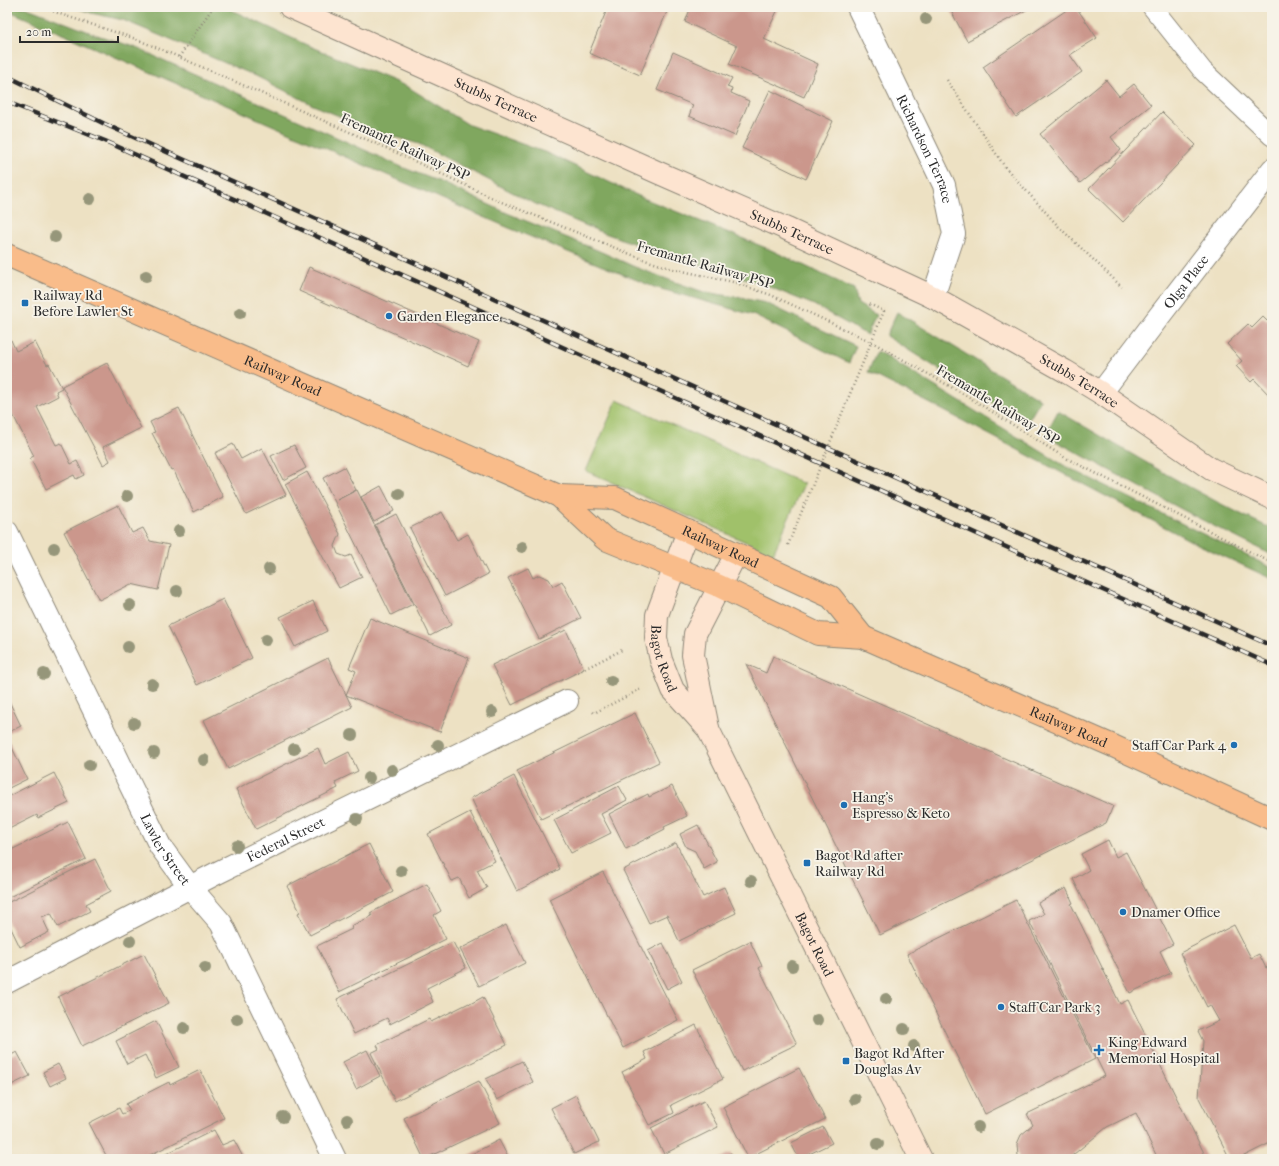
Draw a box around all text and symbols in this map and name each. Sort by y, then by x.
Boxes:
scale bar [20,18,118,44]
text: 20 m [26,25,51,39]
street label: Stubbs Terrace [452,74,541,126]
street label: Richardson Terrace [893,91,956,205]
street label: Fremantle Railway PSP [338,110,473,185]
street label: Stubbs Terrace [748,206,836,258]
street label: Fremantle Railway PSP [635,237,776,293]
street label: Olga Place [1160,251,1212,312]
place label: Railway Rd Before Lawler St [33,287,133,320]
marker: Railway Rd Before Lawler St [20,298,30,308]
place label: Garden Elegance [397,308,499,325]
marker: Garden Elegance [384,311,394,321]
street label: Stubbs Terrace [1037,350,1122,411]
street label: Railway Road [241,351,325,400]
street label: Fremantle Railway PSP [933,361,1063,449]
street label: Railway Road [679,521,762,571]
street label: Bagot Road [647,624,681,695]
street label: Railway Road [1027,702,1110,751]
place label: Staff Car Park 4 [1132,737,1227,754]
marker: Staff Car Park 4 [1229,740,1239,750]
place label: Hang's Espresso & Keto [852,789,950,822]
marker: Hang's Espresso & Keto [839,800,849,810]
street label: Lawler Street [137,811,194,889]
street label: Federal Street [244,813,328,866]
place label: Bagot Rd after Railway Rd [815,847,903,880]
marker: Bagot Rd after Railway Rd [802,858,812,868]
place label: Dnamer Office [1131,904,1220,921]
marker: Dnamer Office [1118,907,1128,917]
street label: Bagot Road [792,909,838,979]
place label: Staff Car Park 3 [1009,999,1100,1016]
marker: Staff Car Park 3 [996,1002,1006,1012]
place label: King Edward Memorial Hospital [1108,1034,1220,1067]
marker: King Edward Memorial Hospital [1093,1044,1105,1056]
place label: Bagot Rd After Douglas Av [854,1045,944,1078]
marker: Bagot Rd After Douglas Av [841,1056,851,1066]

